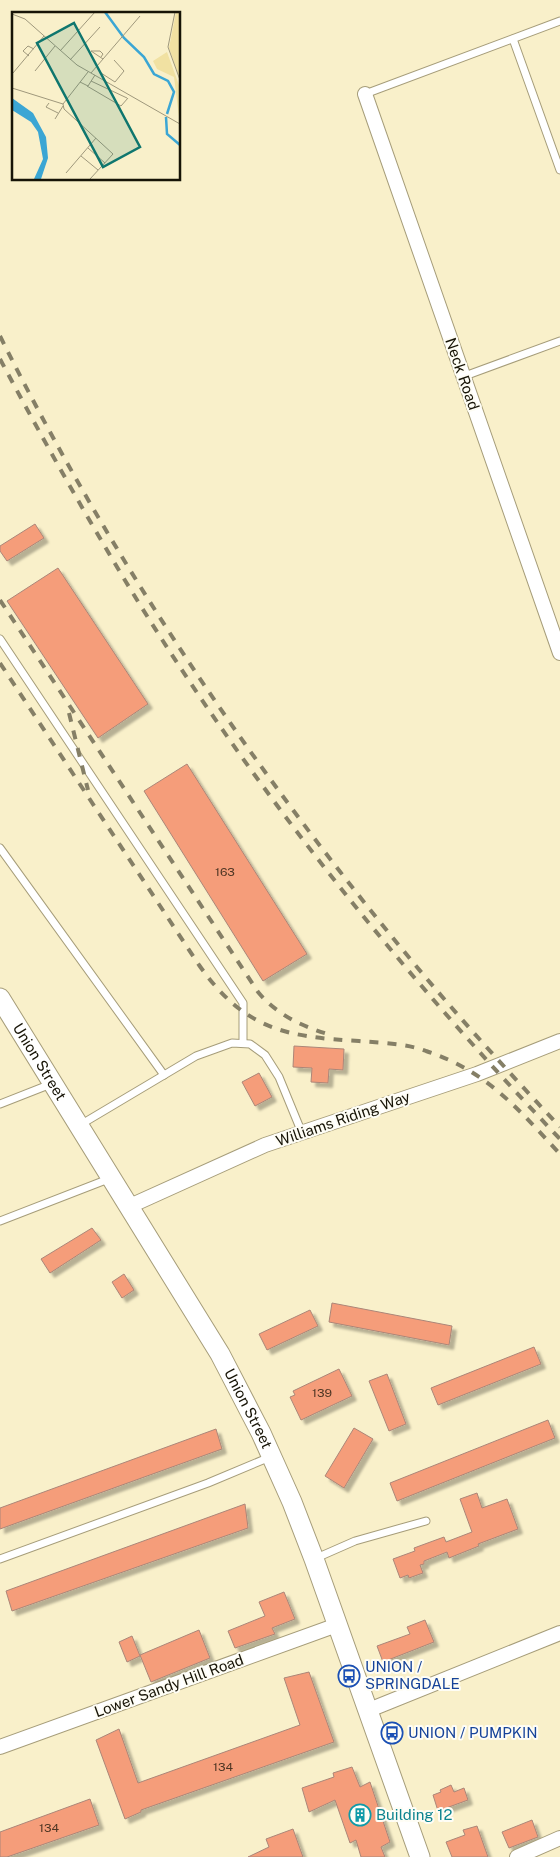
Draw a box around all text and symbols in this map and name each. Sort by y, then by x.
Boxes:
inset map [12,12,180,180]
street label: Neck Road [442,335,483,412]
house number: 163 [215,865,235,879]
street label: Union Street [10,1020,70,1103]
street label: Williams Riding Way [274,1088,412,1149]
street label: Union Street [221,1366,276,1451]
house number: 139 [312,1386,332,1400]
street label: Lower Sandy Hill Road [92,1651,246,1720]
place label: UNION / SPRINGDALE [365,1658,460,1692]
bus stop icon: UNION / SPRINGDALE [337,1664,361,1688]
bus stop icon: UNION / PUMPKIN [380,1721,404,1745]
place label: UNION / PUMPKIN [408,1724,538,1741]
house number: 134 [213,1760,233,1774]
building icon: Building 12 [348,1803,372,1827]
place label: Building 12 [376,1806,452,1823]
house number: 134 [39,1821,59,1835]

